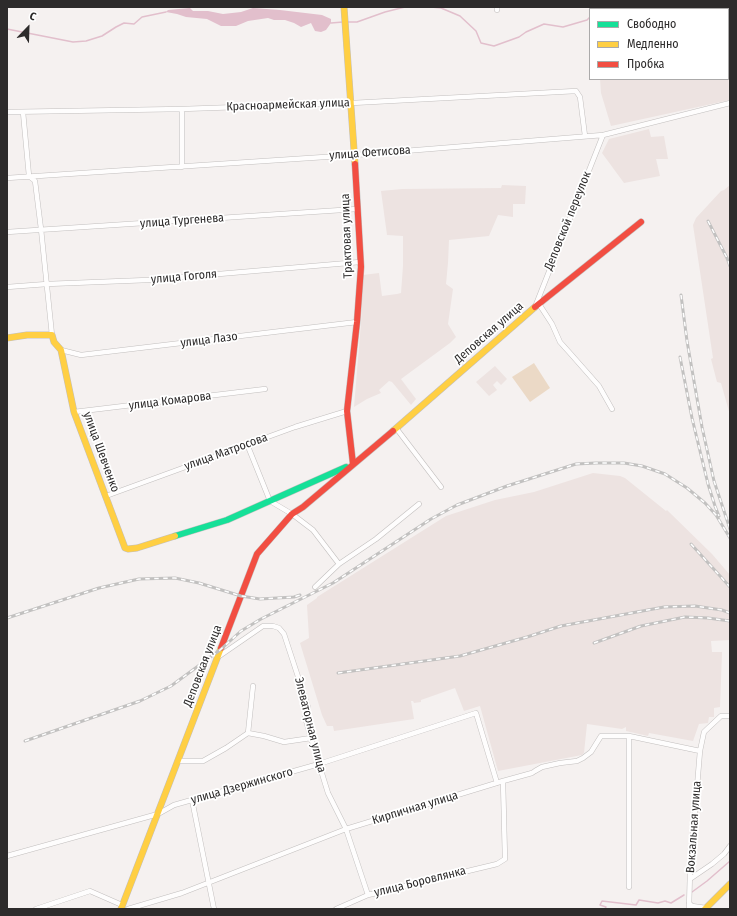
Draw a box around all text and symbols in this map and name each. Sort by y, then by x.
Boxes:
north arrow [8,8,48,48]
legend [589,8,729,80]
text: С [28,9,38,24]
text: Свободно [627,17,676,31]
text: Медленно [627,37,679,51]
text: Пробка [627,57,665,71]
street label: Красноармейская улица [226,96,350,114]
street label: улица Фетисова [329,143,411,163]
street label: Деповской переулок [542,169,594,273]
street label: Трактовая улица [338,193,356,279]
street label: улица Тургенева [140,211,224,231]
street label: улица Гоголя [150,267,218,287]
street label: Деповская улица [452,299,526,367]
street label: улица Лазо [180,329,238,351]
street label: улица Комарова [128,389,212,413]
street label: улица Шевченко [80,410,122,494]
street label: улица Матросова [182,430,270,474]
street label: Деповская улица [181,623,225,709]
street label: Элеваторная улица [291,676,329,774]
street label: улица Дзержинского [189,765,295,807]
street label: Вокзальная улица [684,780,704,874]
street label: Кирпичная улица [370,788,460,828]
street label: улица Боровлянка [373,864,467,900]

